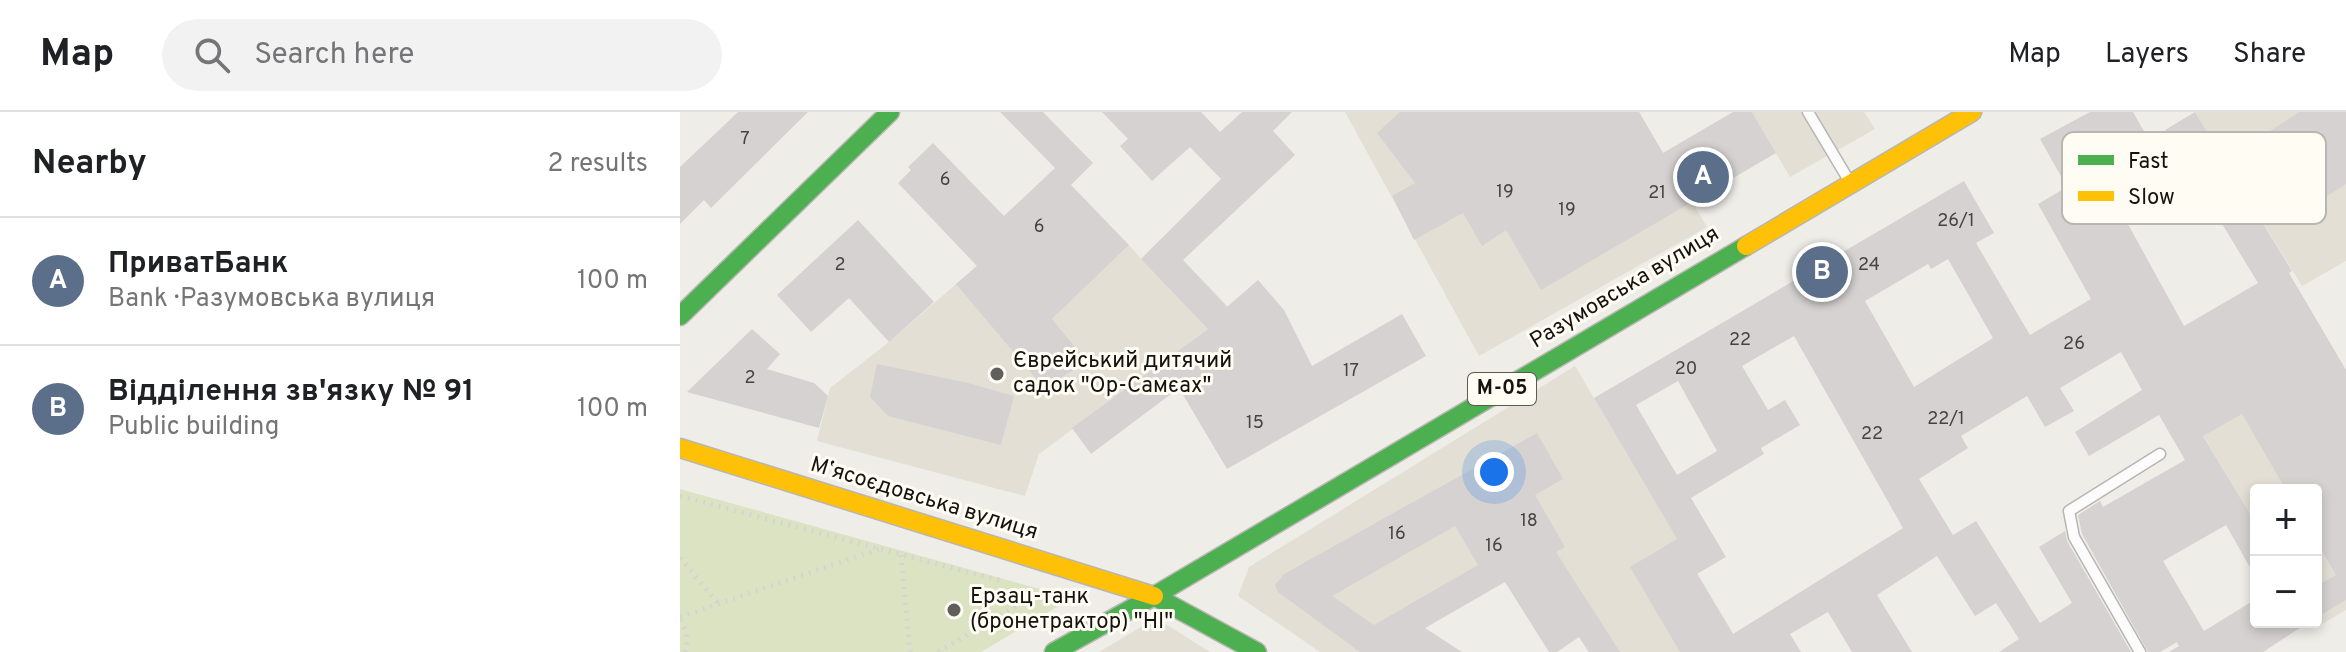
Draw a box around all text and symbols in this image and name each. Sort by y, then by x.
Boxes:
search box [162,19,722,91]
text: Map [40,31,114,80]
icon: search [190,33,234,77]
text: Search here [254,37,414,74]
text: Map [2008,37,2061,73]
text: Layers [2105,37,2189,73]
text: Share [2233,37,2306,73]
house number: 7 [740,128,750,151]
legend [2062,132,2326,224]
text: Nearby [32,143,147,186]
pin: A [1677,147,1729,207]
text: 2 results [548,148,648,181]
text: Fast [2128,149,2169,176]
house number: 6 [940,169,950,192]
house number: 19 [1496,181,1514,204]
house number: 21 [1648,182,1666,205]
text: Slow [2128,185,2175,212]
house number: 19 [1558,199,1576,222]
house number: 26/1 [1937,210,1975,233]
house number: 6 [1034,216,1044,239]
street label: Разумовська вулиця [1526,221,1724,355]
pin: B [1796,242,1848,302]
text: ПриватБанк [108,246,288,283]
house number: 2 [834,254,846,277]
house number: 24 [1858,254,1880,277]
text: A [49,265,67,298]
text: 100 m [577,265,648,298]
text: Bank · Разумовська вулиця [108,283,435,316]
house number: 22 [1729,329,1751,352]
house number: 26 [2063,333,2085,356]
place label: Єврейський дитячий садок "Ор-Самєах" [1013,348,1232,400]
house number: 20 [1675,358,1697,381]
house number: 17 [1343,360,1359,383]
marker: Єврейський дитячий садок "Ор-Самєах" [988,365,1006,383]
house number: 2 [744,367,756,390]
road number: М-05 [1468,373,1536,405]
text: Відділення зв'язку № 91 [108,374,474,411]
text: B [49,393,67,426]
text: 100 m [577,393,648,426]
house number: 22/1 [1927,408,1965,431]
text: Public building [108,411,279,444]
house number: 15 [1246,412,1264,435]
house number: 22 [1861,423,1883,446]
street label: Мʼясоєдовська вулиця [807,452,1041,546]
your location [1474,452,1514,492]
map controls [2250,484,2322,628]
button: + [2250,484,2322,556]
house number: 18 [1520,510,1538,533]
house number: 16 [1388,523,1406,546]
house number: 16 [1485,535,1503,558]
button: − [2250,556,2322,628]
place label: Ерзац-танк (бронетрактор) "НІ" [970,584,1173,636]
marker: Ерзац-танк (бронетрактор) "НІ" [945,601,963,619]

